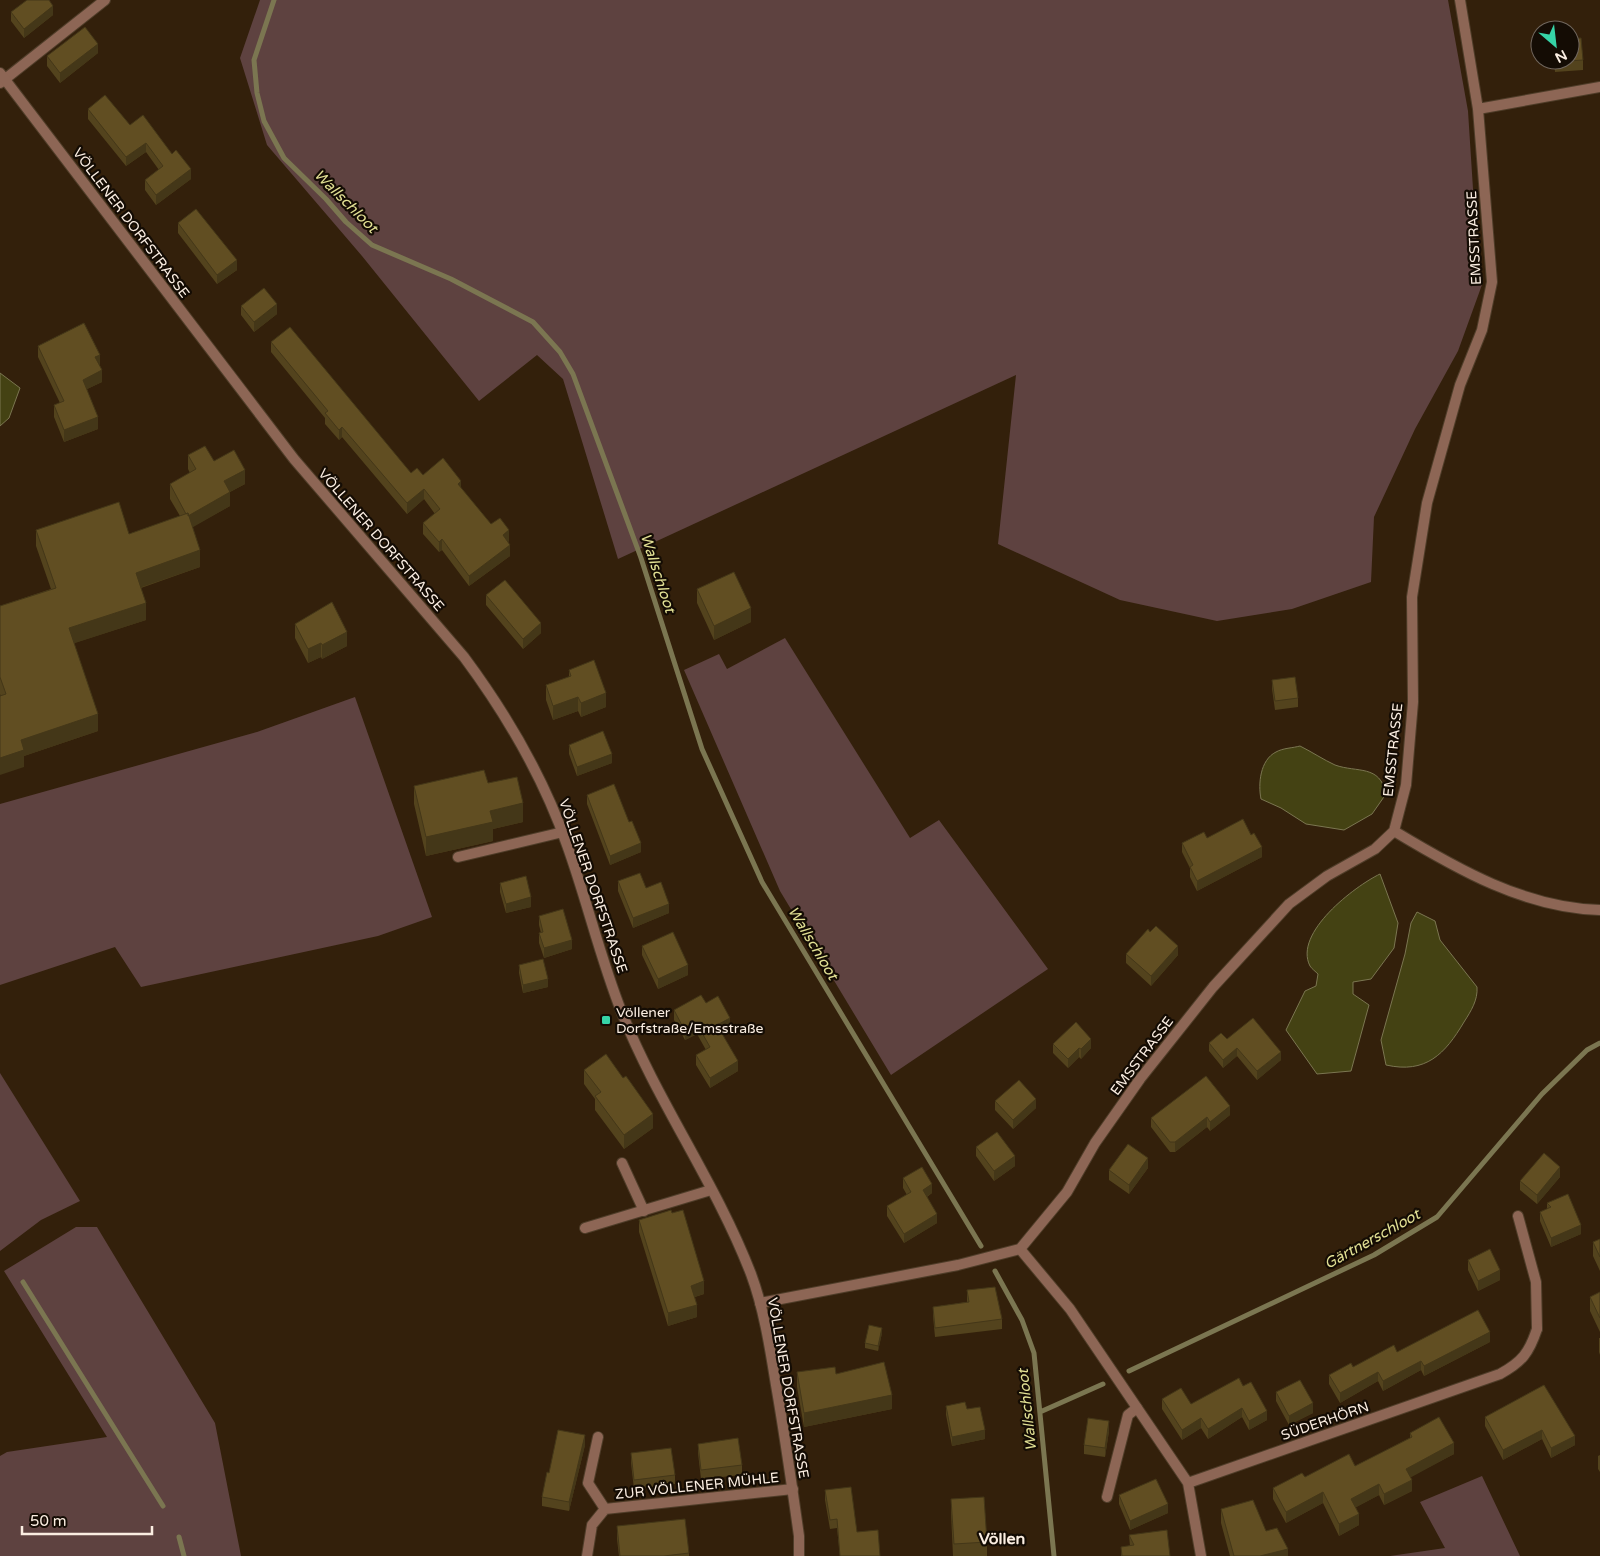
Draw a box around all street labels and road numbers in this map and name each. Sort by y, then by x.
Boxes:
street label: VÖLLENER DORFSTRASSE [69,145,193,301]
street label: EMSSTRASSE [1463,190,1485,286]
street label: VÖLLENER DORFSTRASSE [314,465,448,615]
street label: EMSSTRASSE [1380,702,1406,798]
street label: VÖLLENER DORFSTRASSE [555,797,631,975]
street label: EMSSTRASSE [1107,1013,1177,1099]
street label: VÖLLENER DORFSTRASSE [764,1296,812,1480]
street label: SÜDERHÖRN [1279,1398,1371,1444]
street label: ZUR VÖLLENER MÜHLE [614,1469,780,1503]

